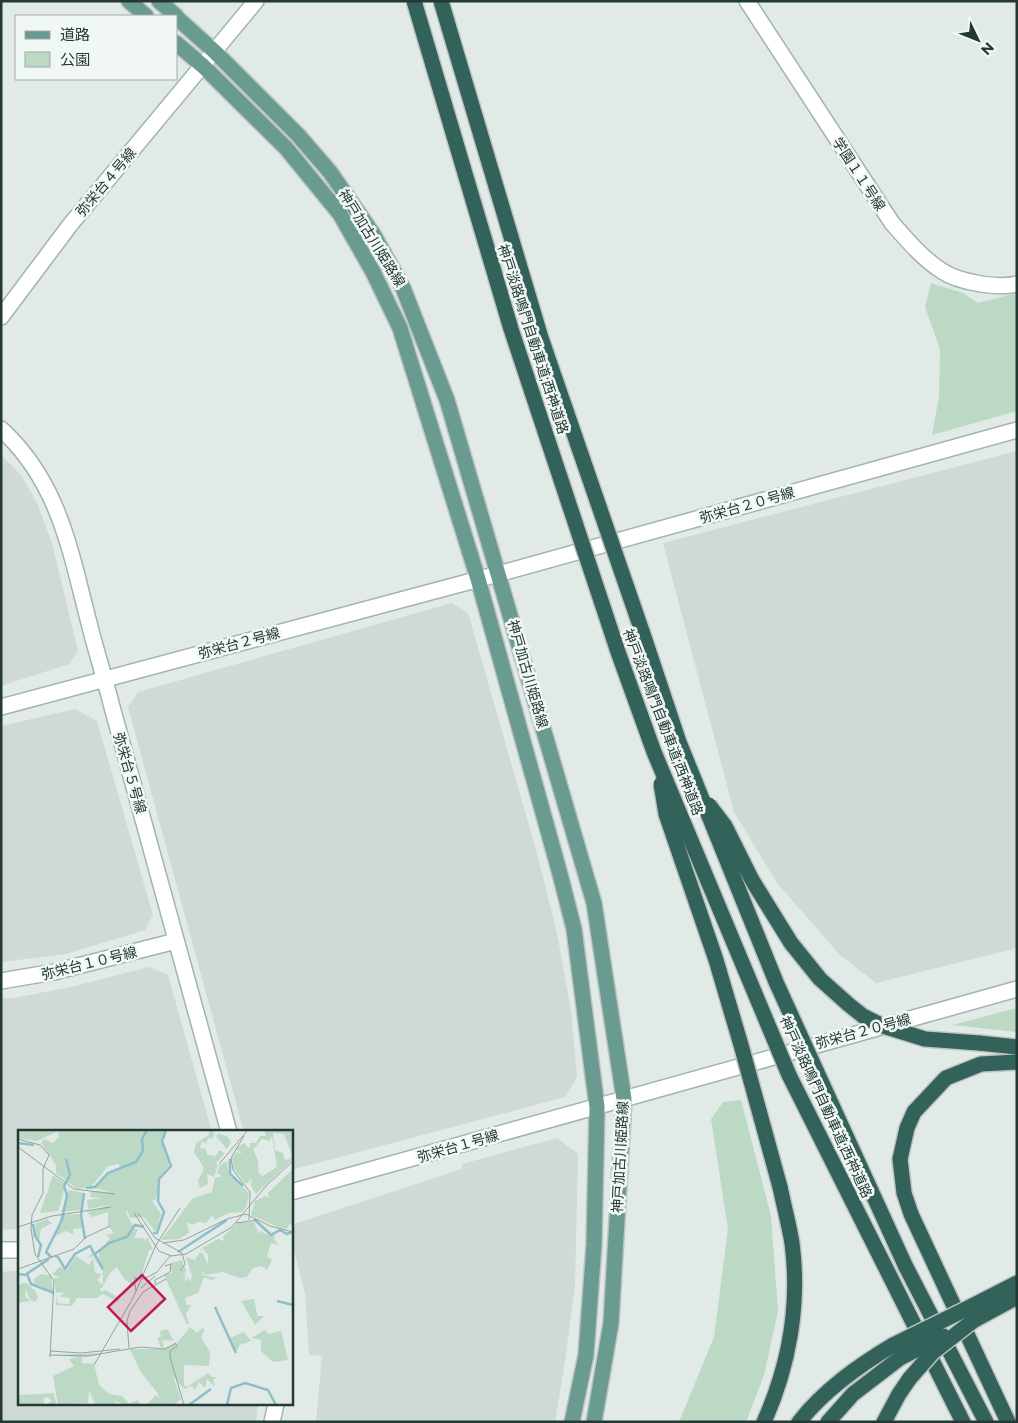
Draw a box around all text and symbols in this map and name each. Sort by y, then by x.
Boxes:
legend [15,15,178,80]
north arrow [953,15,1003,65]
text: 道路 [60,25,90,44]
text: N [977,39,998,59]
text: 公園 [60,50,90,69]
street label: 学園１１号線 [829,134,889,214]
street label: 弥栄台４号線 [72,144,140,220]
street label: 神戸加古川姫路線 [335,186,409,290]
street label: 神戸淡路鳴門自動車道;西神道路 [494,242,572,436]
street label: 弥栄台２０号線 [697,483,797,527]
street label: 神戸加古川姫路線 [504,618,552,730]
street label: 弥栄台２号線 [196,623,282,663]
street label: 神戸淡路鳴門自動車道;西神道路 [619,626,707,818]
street label: 弥栄台５号線 [110,730,150,816]
street label: 弥栄台１０号線 [39,942,139,984]
street label: 弥栄台２０号線 [813,1010,913,1052]
street label: 神戸淡路鳴門自動車道;西神道路 [776,1013,876,1201]
street label: 神戸加古川姫路線 [608,1101,632,1213]
street label: 弥栄台１号線 [415,1126,501,1166]
inset map [18,1130,292,1406]

